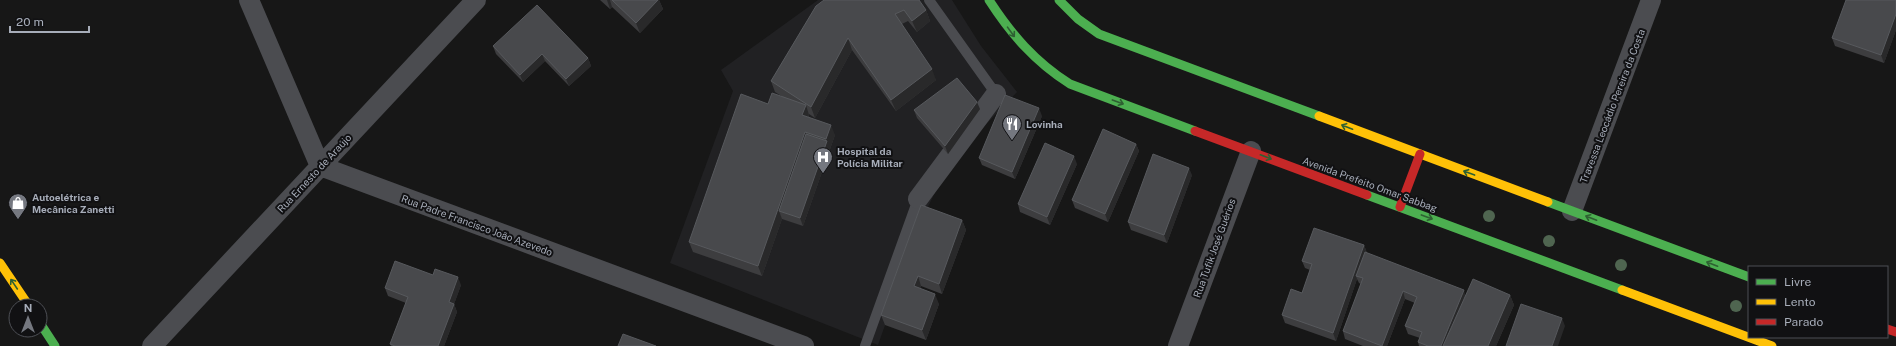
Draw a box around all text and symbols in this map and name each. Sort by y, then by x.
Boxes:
scale bar [10,8,89,34]
text: 20 m [16,15,44,29]
one-way arrow [1007,27,1015,38]
street label: Travessa Leocádio Pereira da Costa [1577,27,1647,185]
one-way arrow [1111,98,1123,106]
restaurant icon: Lovinha [1001,113,1023,141]
place label: Lovinha [1026,118,1063,130]
one-way arrow [1342,123,1354,131]
street label: Rua Ernesto de Araújo [275,131,354,215]
place label: Hospital da Polícia Militar [837,145,903,169]
hospital icon: Hospital da Polícia Militar [812,146,834,174]
one-way arrow [1259,153,1271,161]
street label: Avenida Prefeito Omar Sabbag [1301,154,1439,214]
one-way arrow [1463,168,1475,176]
place label: Autoelétrica e Mecânica Zanetti [32,191,115,215]
shop icon: Autoelétrica e Mecânica Zanetti [7,192,29,220]
street label: Rua Padre Francisco João Azevedo [400,192,555,258]
street label: Rua Tufik José Guérios [1190,197,1238,299]
one-way arrow [1420,213,1432,221]
one-way arrow [1585,214,1597,222]
one-way arrow [1707,259,1719,267]
legend [1748,266,1888,338]
text: Livre [1784,275,1812,289]
one-way arrow [10,279,19,290]
text: Lento [1784,295,1816,309]
north arrow [8,298,48,338]
text: N [24,302,32,314]
text: Parado [1784,315,1823,329]

